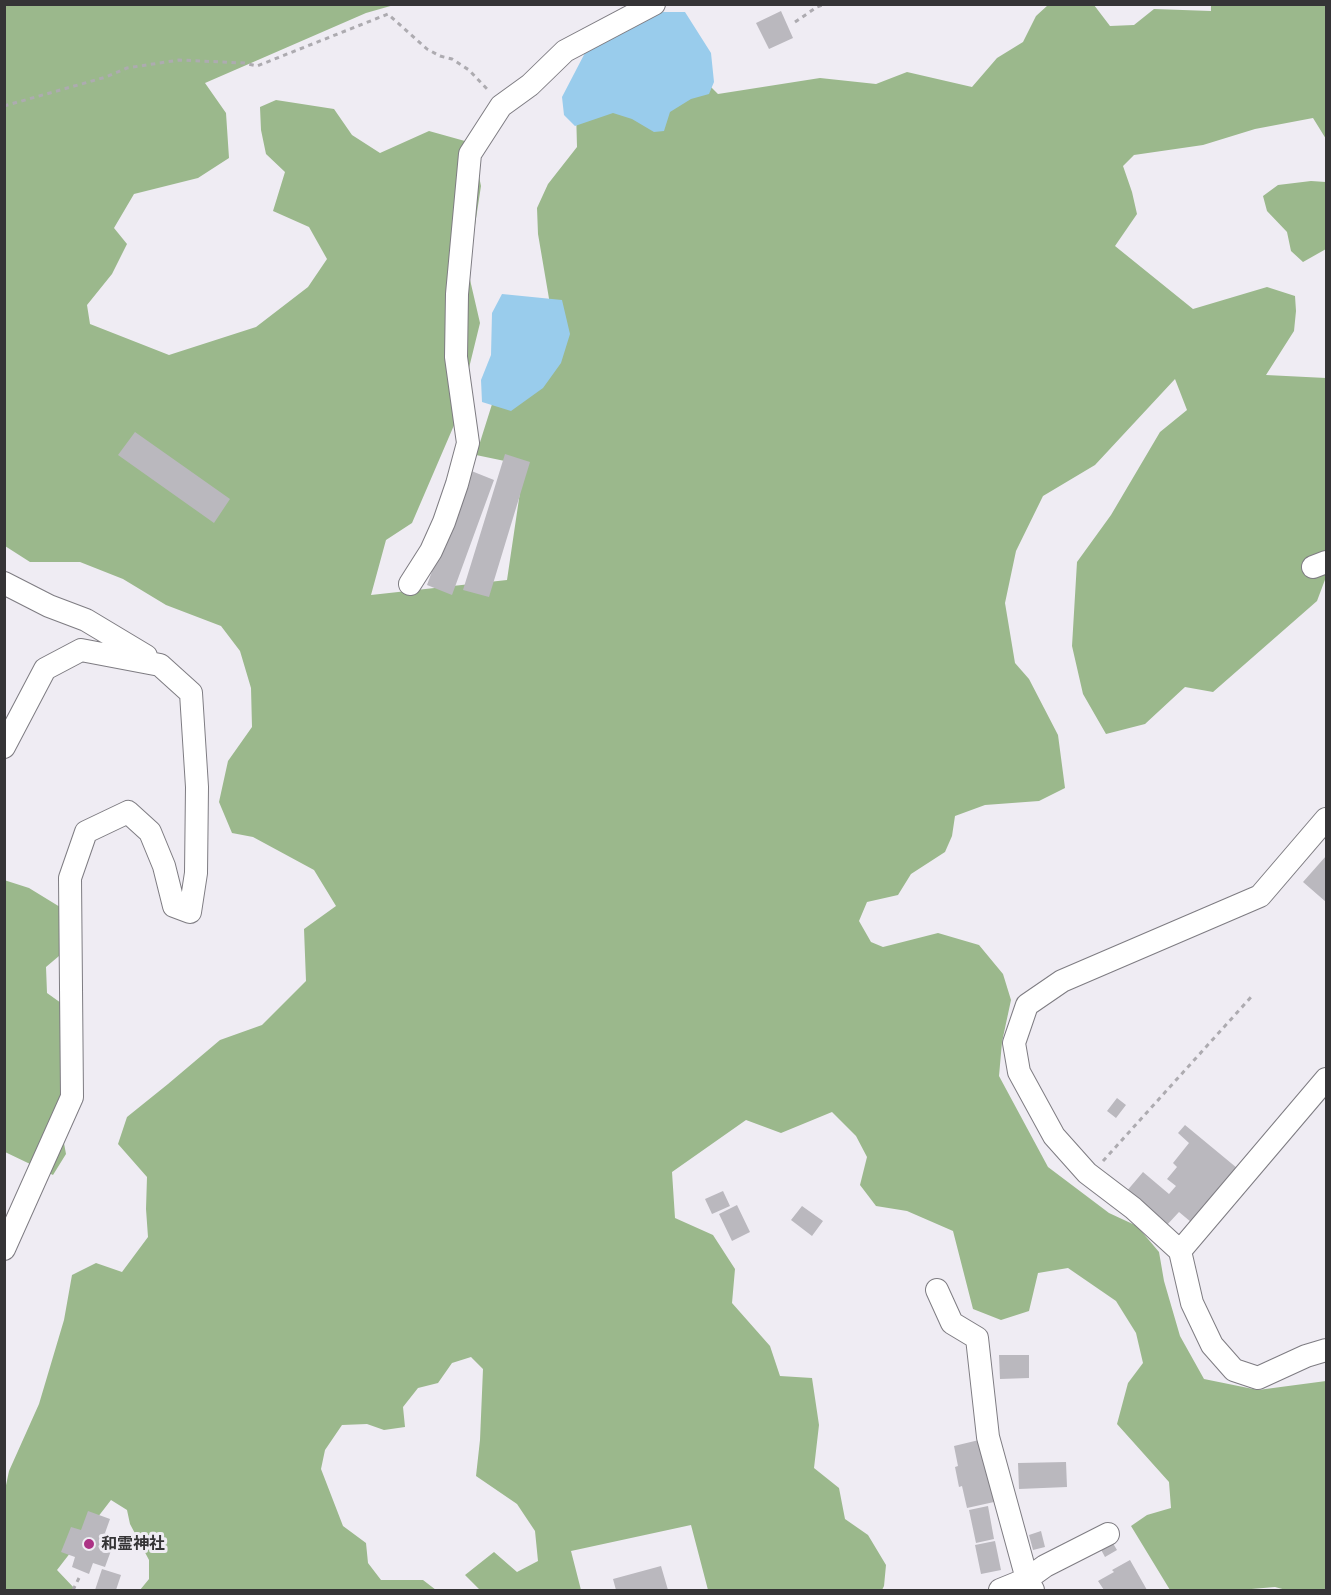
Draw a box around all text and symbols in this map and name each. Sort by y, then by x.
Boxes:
place label: 和霊神社 [101,1534,165,1554]
marker: 和霊神社 [82,1537,96,1551]

